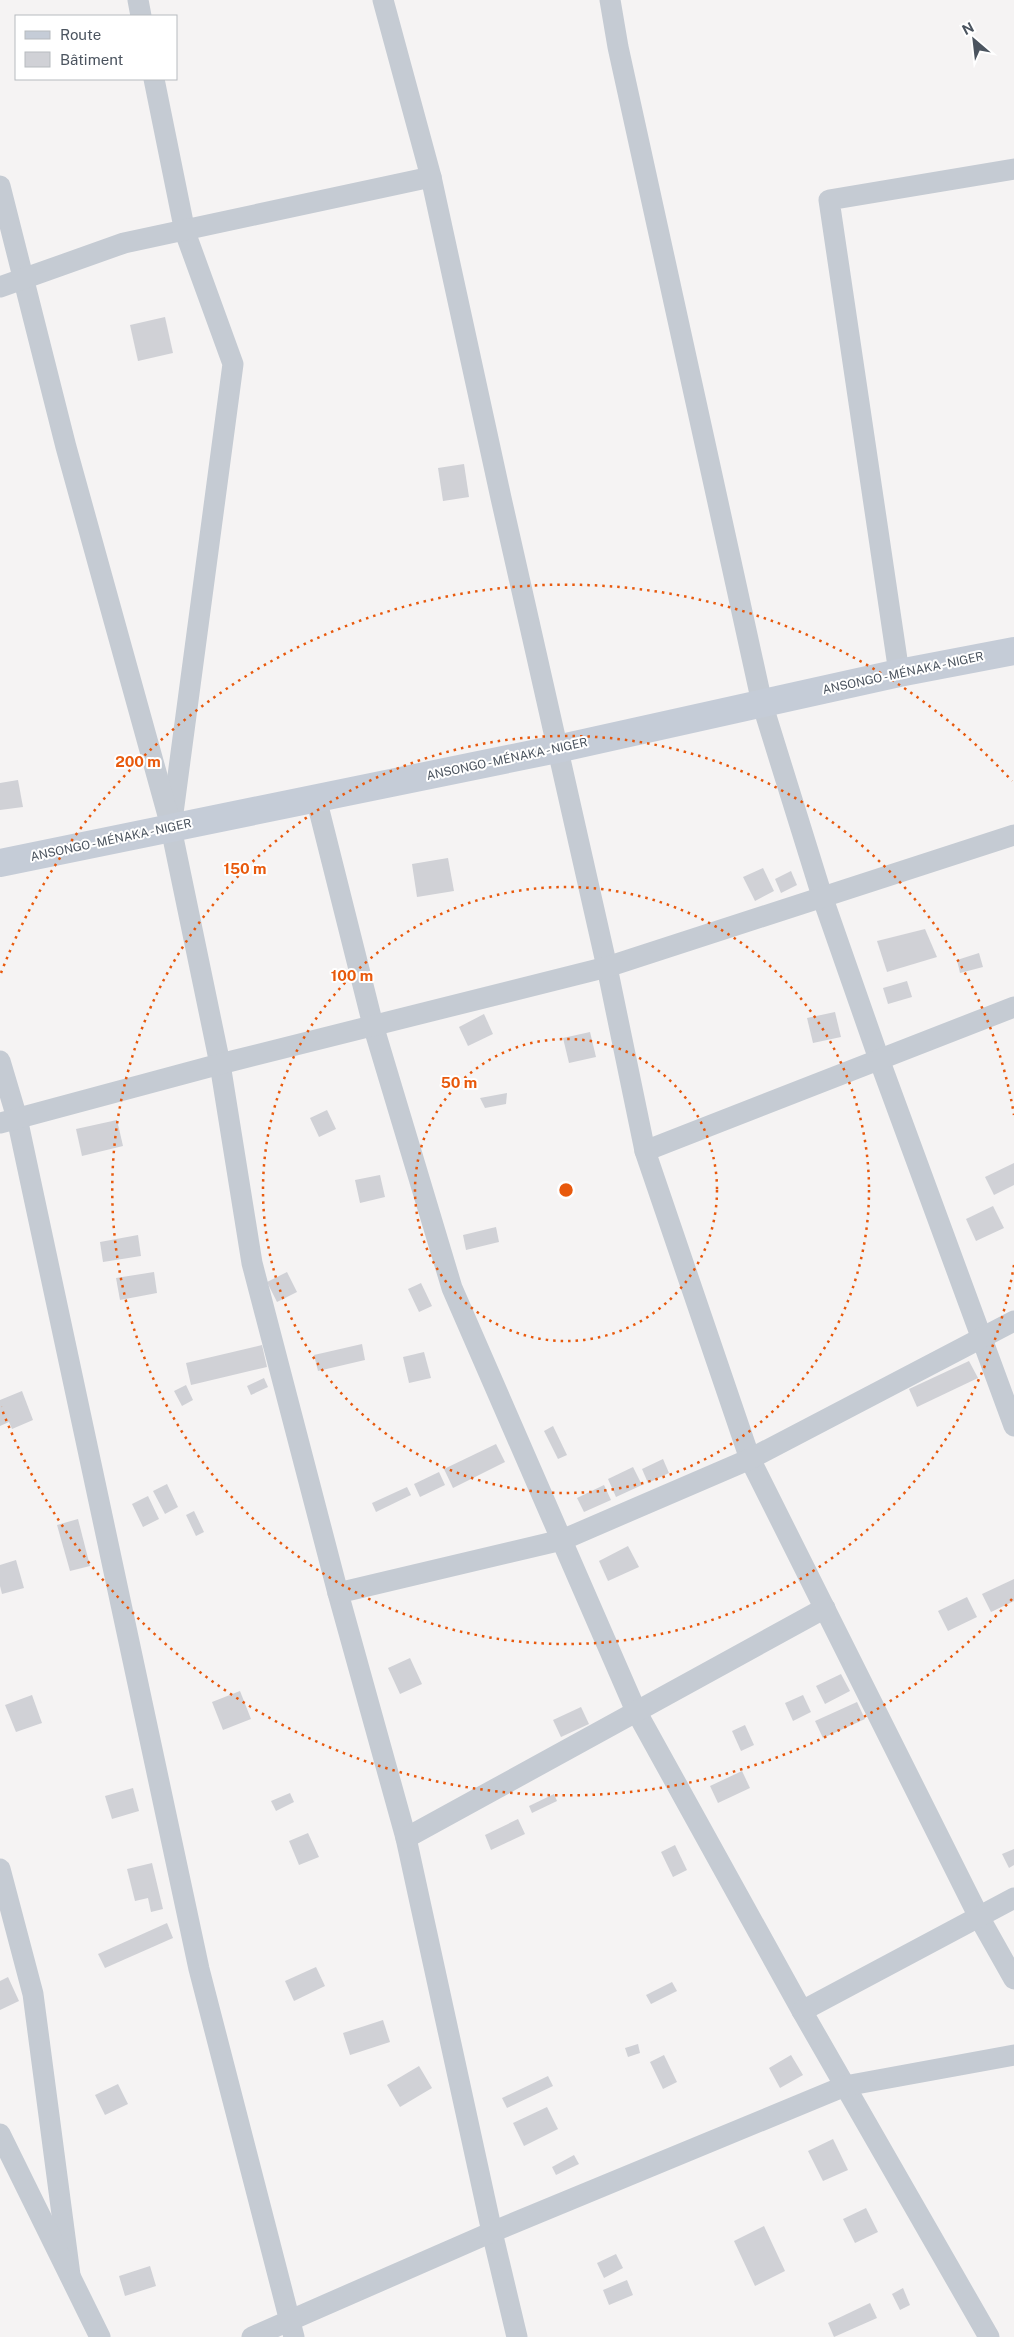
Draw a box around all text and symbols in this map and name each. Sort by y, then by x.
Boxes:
legend [15,15,178,80]
north arrow [949,15,999,65]
text: N [959,19,976,38]
text: Route [60,26,101,43]
text: Bâtiment [60,51,123,68]
street label: ANSONGO - MÉNAKA - NIGER [821,649,985,697]
street label: ANSONGO - MÉNAKA - NIGER [425,735,589,783]
text: 200 m [115,753,161,770]
street label: ANSONGO - MÉNAKA - NIGER [29,816,193,864]
text: 150 m [223,860,267,877]
text: 100 m [331,967,373,984]
text: 50 m [441,1074,477,1091]
centre of rings [557,1181,575,1199]

